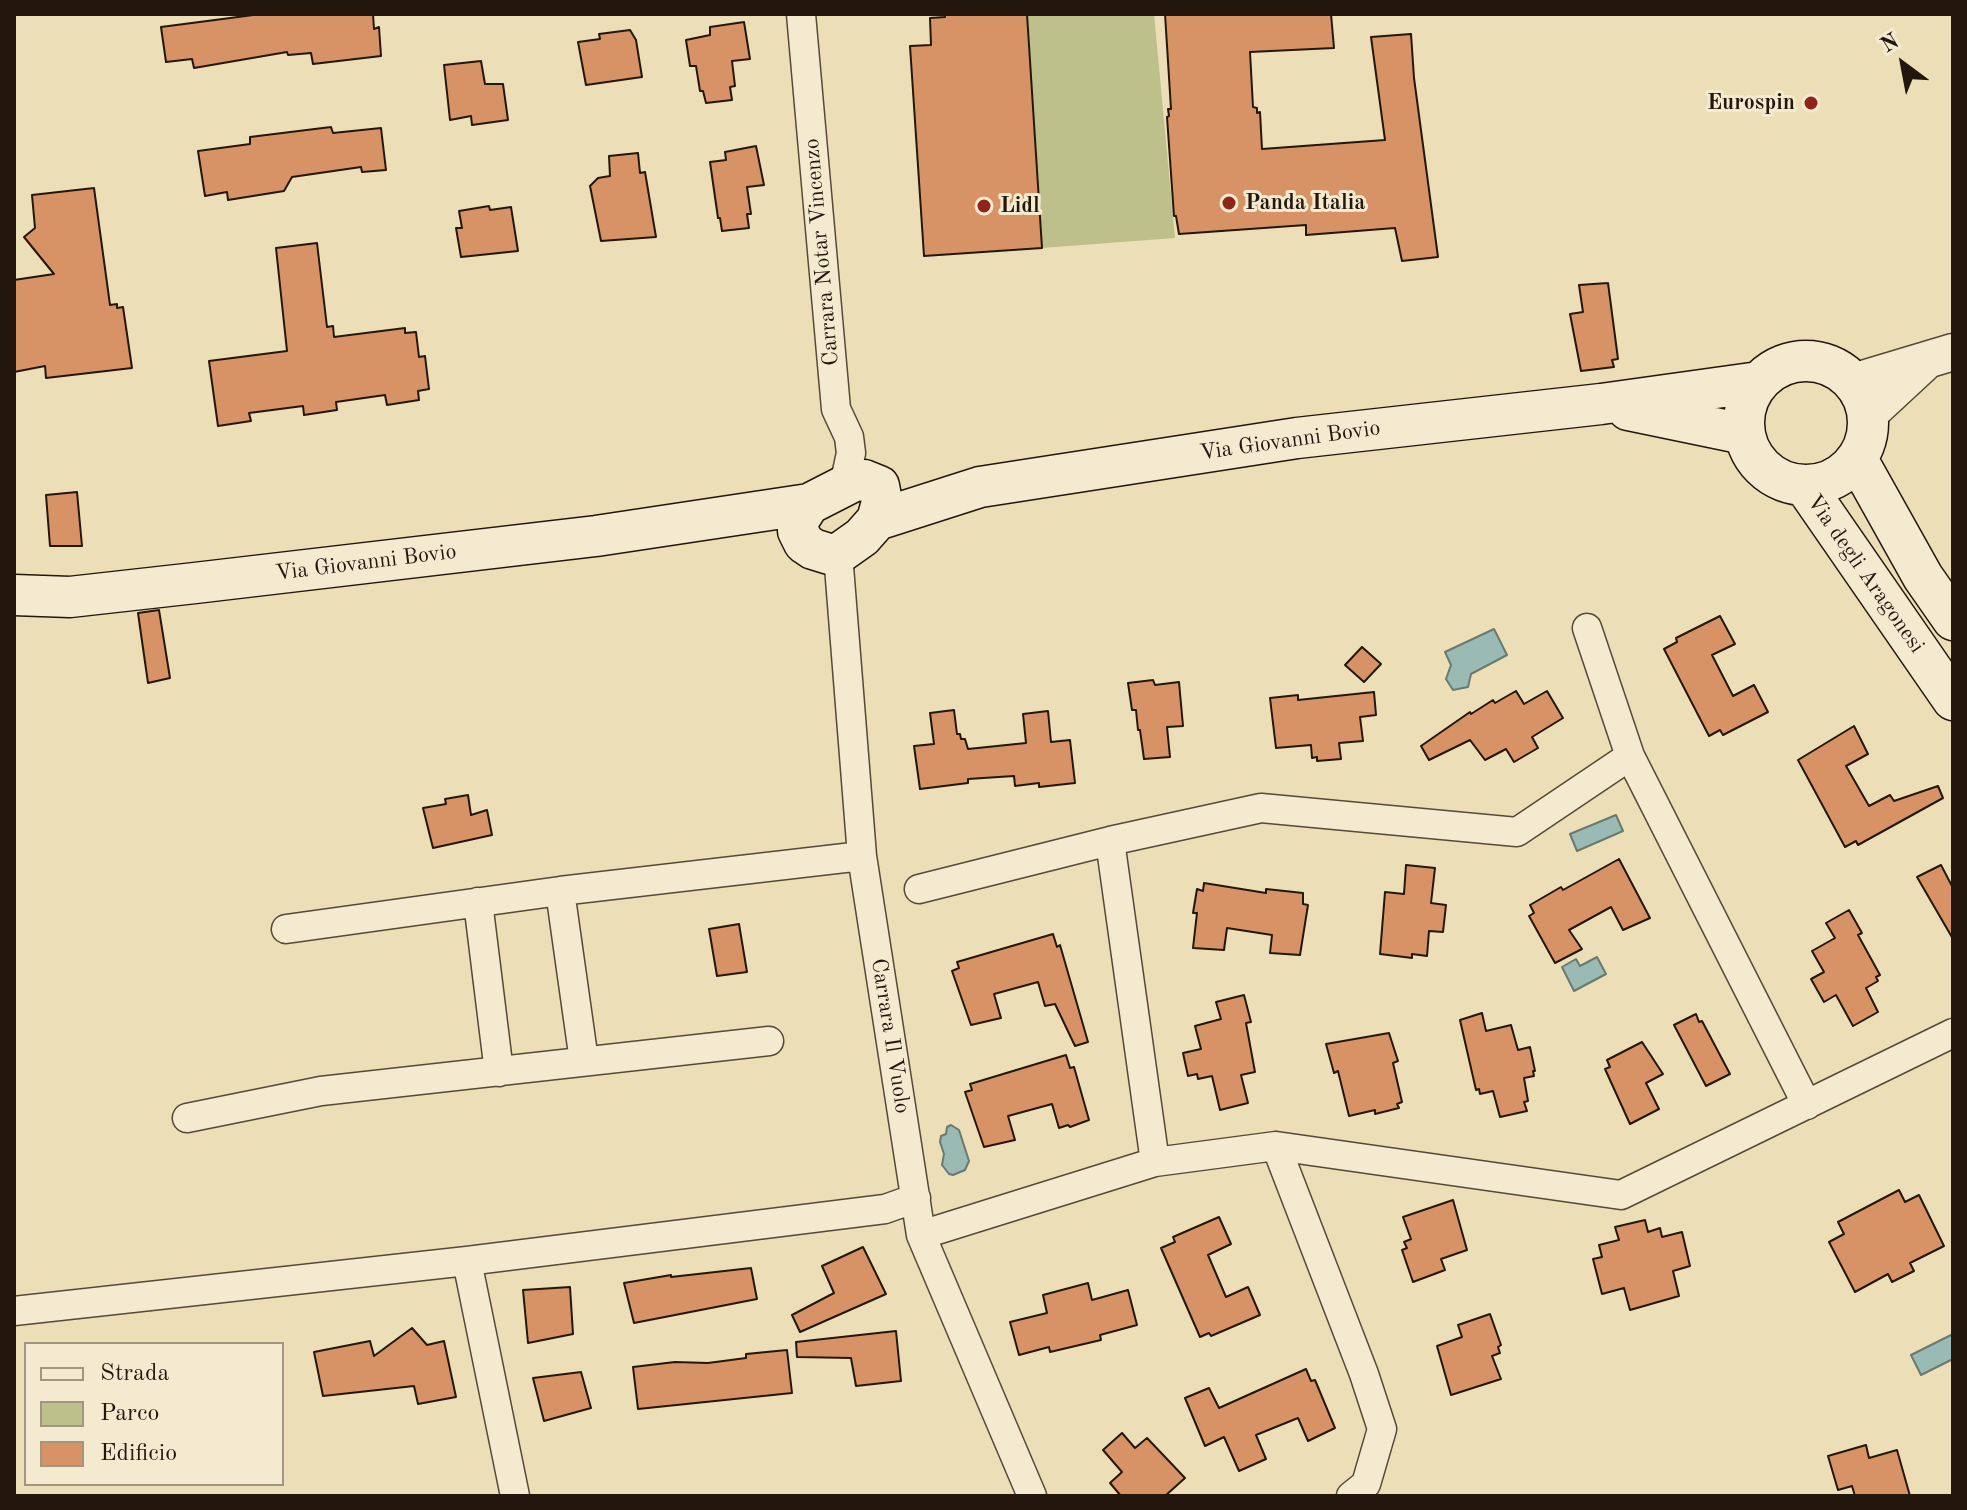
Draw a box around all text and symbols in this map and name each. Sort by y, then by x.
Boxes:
north arrow [1863,24,1943,104]
text: N [1877,30,1903,57]
place label: Eurospin [1707,90,1795,116]
marker: Eurospin [1802,94,1820,112]
street label: Carrara Notar Vincenzo [799,137,845,367]
place label: Panda Italia [1245,190,1365,216]
place label: Lidl [1000,193,1040,219]
marker: Panda Italia [1220,194,1238,212]
marker: Lidl [975,197,993,215]
street label: Via Giovanni Bovio [1198,415,1382,467]
street label: Via degli Aragonesi [1800,490,1930,658]
street label: Via Giovanni Bovio [274,539,458,587]
street label: Carrara Il Vuolo [865,956,915,1116]
legend [24,1342,284,1486]
text: Strada [100,1362,169,1386]
text: Parco [100,1402,159,1426]
text: Edificio [100,1442,177,1466]

